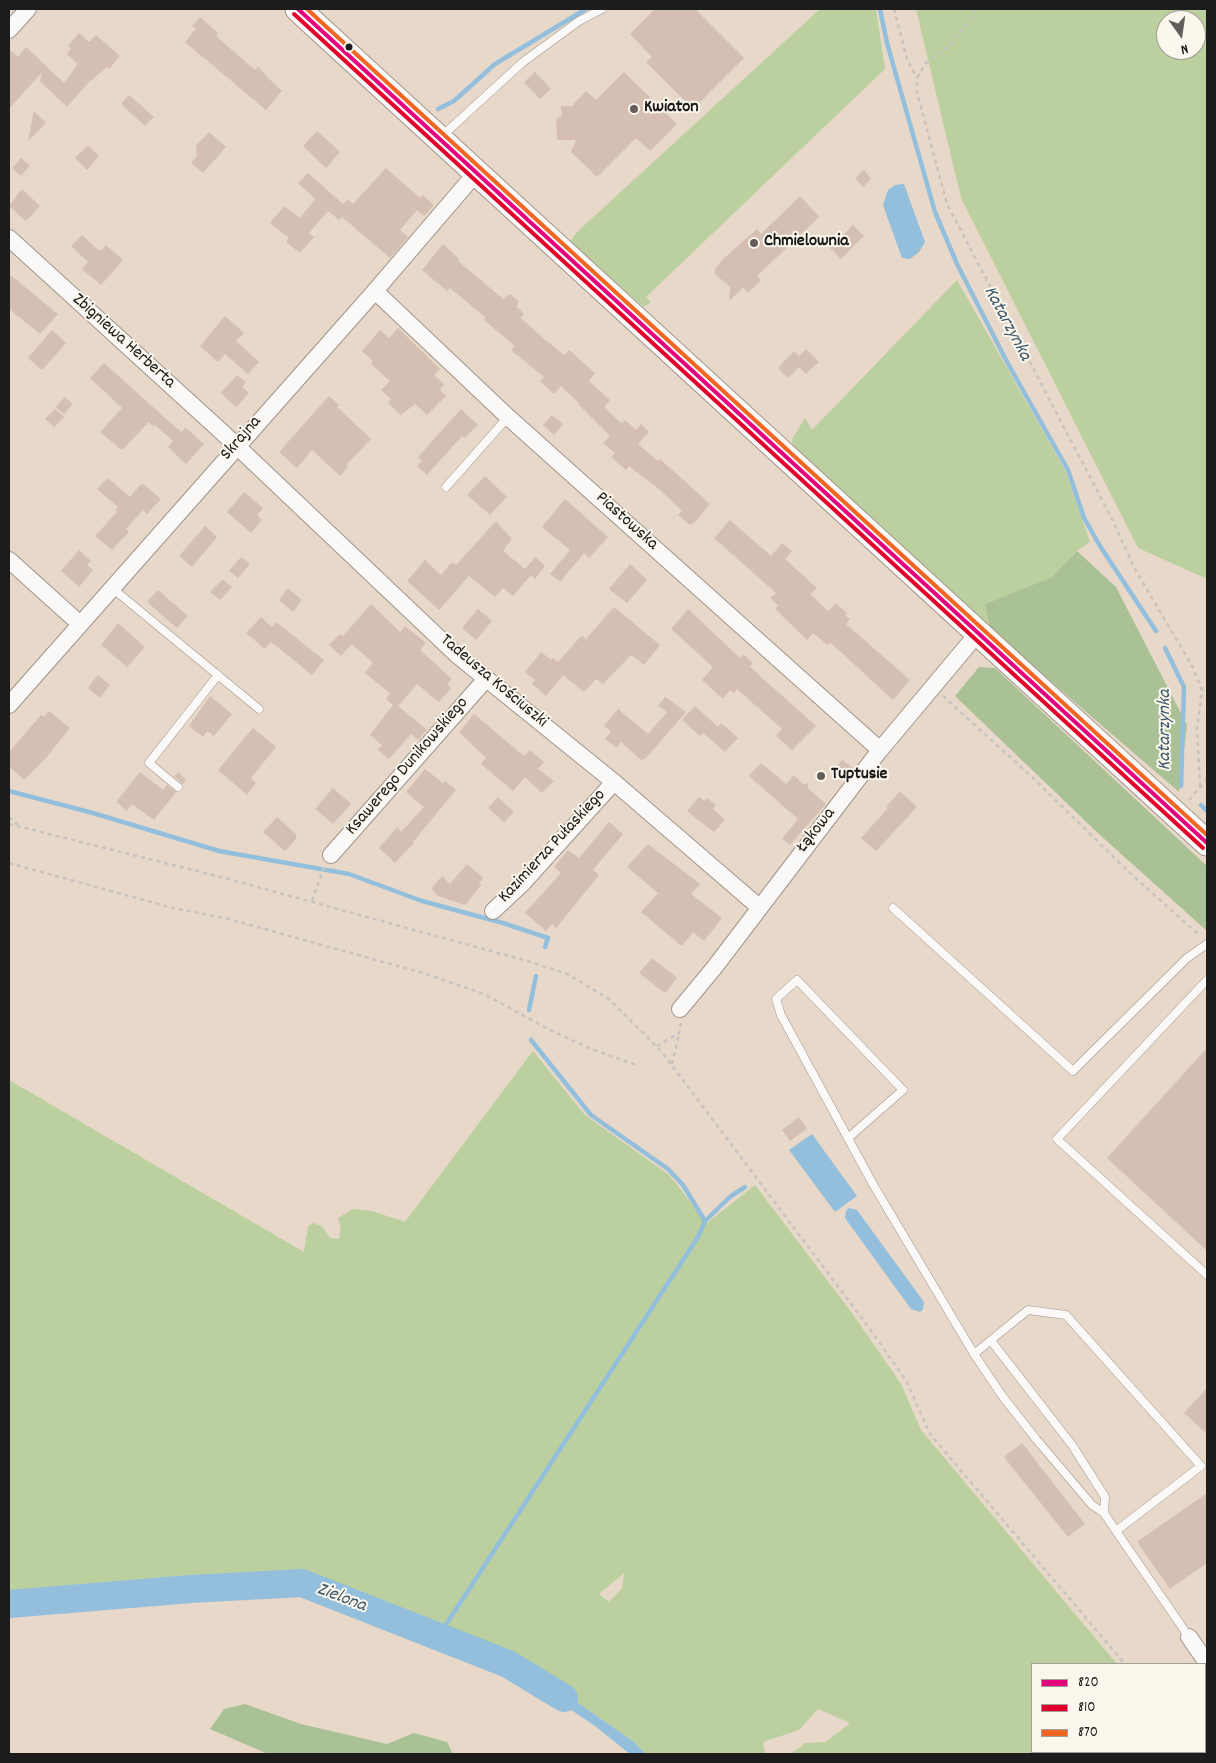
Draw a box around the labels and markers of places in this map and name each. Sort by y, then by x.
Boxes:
unlabelled marker [344,42,354,52]
place label: Kwiaton [644,98,699,120]
marker: Kwiaton [628,103,640,115]
place label: Chmielownia [764,232,849,254]
marker: Chmielownia [748,237,760,249]
place label: Tuptusie [831,765,887,787]
marker: Tuptusie [815,770,827,782]

